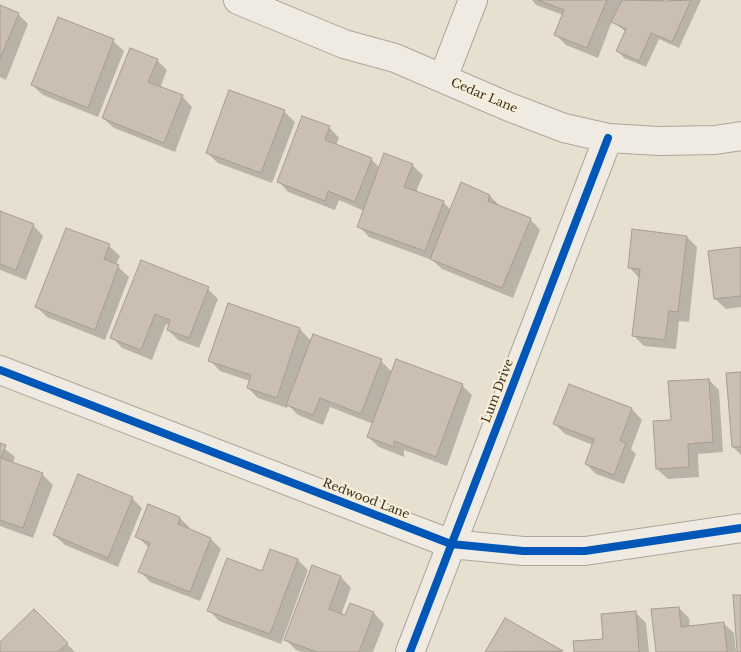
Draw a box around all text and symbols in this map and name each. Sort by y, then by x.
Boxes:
street label: Cedar Lane [449,76,519,116]
street label: Lum Drive [479,357,517,425]
street label: Redwood Lane [320,476,412,522]

